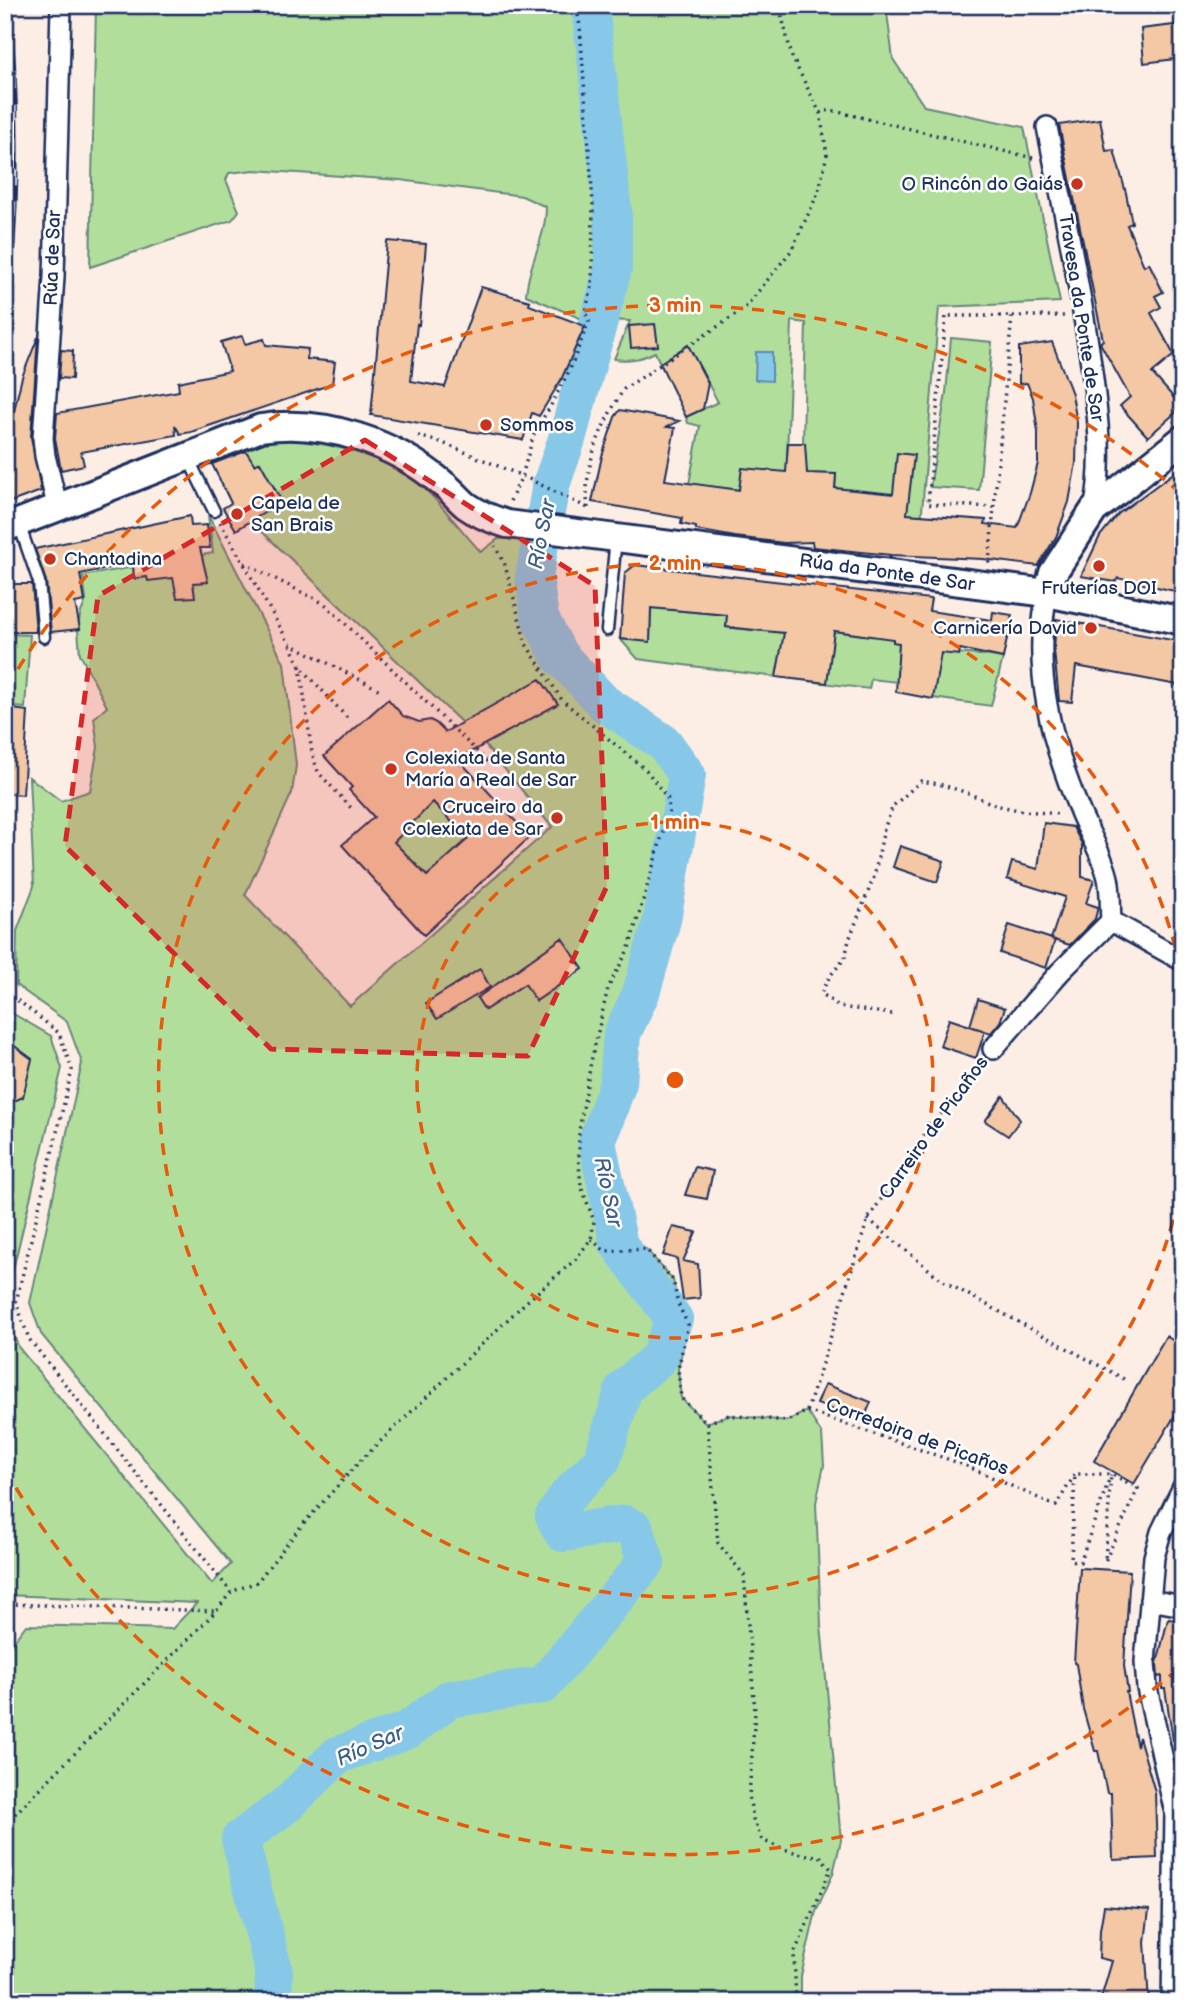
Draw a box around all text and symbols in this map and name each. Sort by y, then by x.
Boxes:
place label: O Rincón do Gaiás [902,173,1063,196]
marker: O Rincón do Gaiás [1069,176,1085,192]
street label: Rúa de Sar [40,209,66,306]
street label: Travesa da Ponte de Sar [1053,212,1109,425]
text: 3 min [649,293,701,318]
place label: Sommos [500,414,574,437]
marker: Sommos [478,417,494,433]
place label: Capela de San Brais [251,492,340,537]
water label: Río Sar [523,496,561,571]
marker: Capela de San Brais [229,506,245,522]
place label: Chantadina [64,548,162,571]
street label: Rúa da Ponte de Sar [798,549,977,597]
marker: Chantadina [42,551,58,567]
text: 2 min [648,551,702,576]
marker: Fruterías DOI [1091,558,1107,574]
place label: Fruterías DOI [1041,577,1157,600]
place label: Carnicería David [933,617,1077,640]
marker: Carnicería David [1083,620,1099,636]
place label: Colexiata de Santa María a Real de Sar [405,747,577,792]
marker: Colexiata de Santa María a Real de Sar [383,761,399,777]
place label: Cruceiro da Colexiata de Sar [402,796,544,841]
marker: Cruceiro da Colexiata de Sar [549,810,565,826]
text: 1 min [650,810,700,835]
street label: Carreiro de Picaños [874,1052,994,1204]
centre of rings [663,1068,687,1092]
water label: Río Sar [588,1155,628,1231]
street label: Corredoira de Picaños [822,1393,1012,1481]
water label: Río Sar [333,1720,409,1772]

